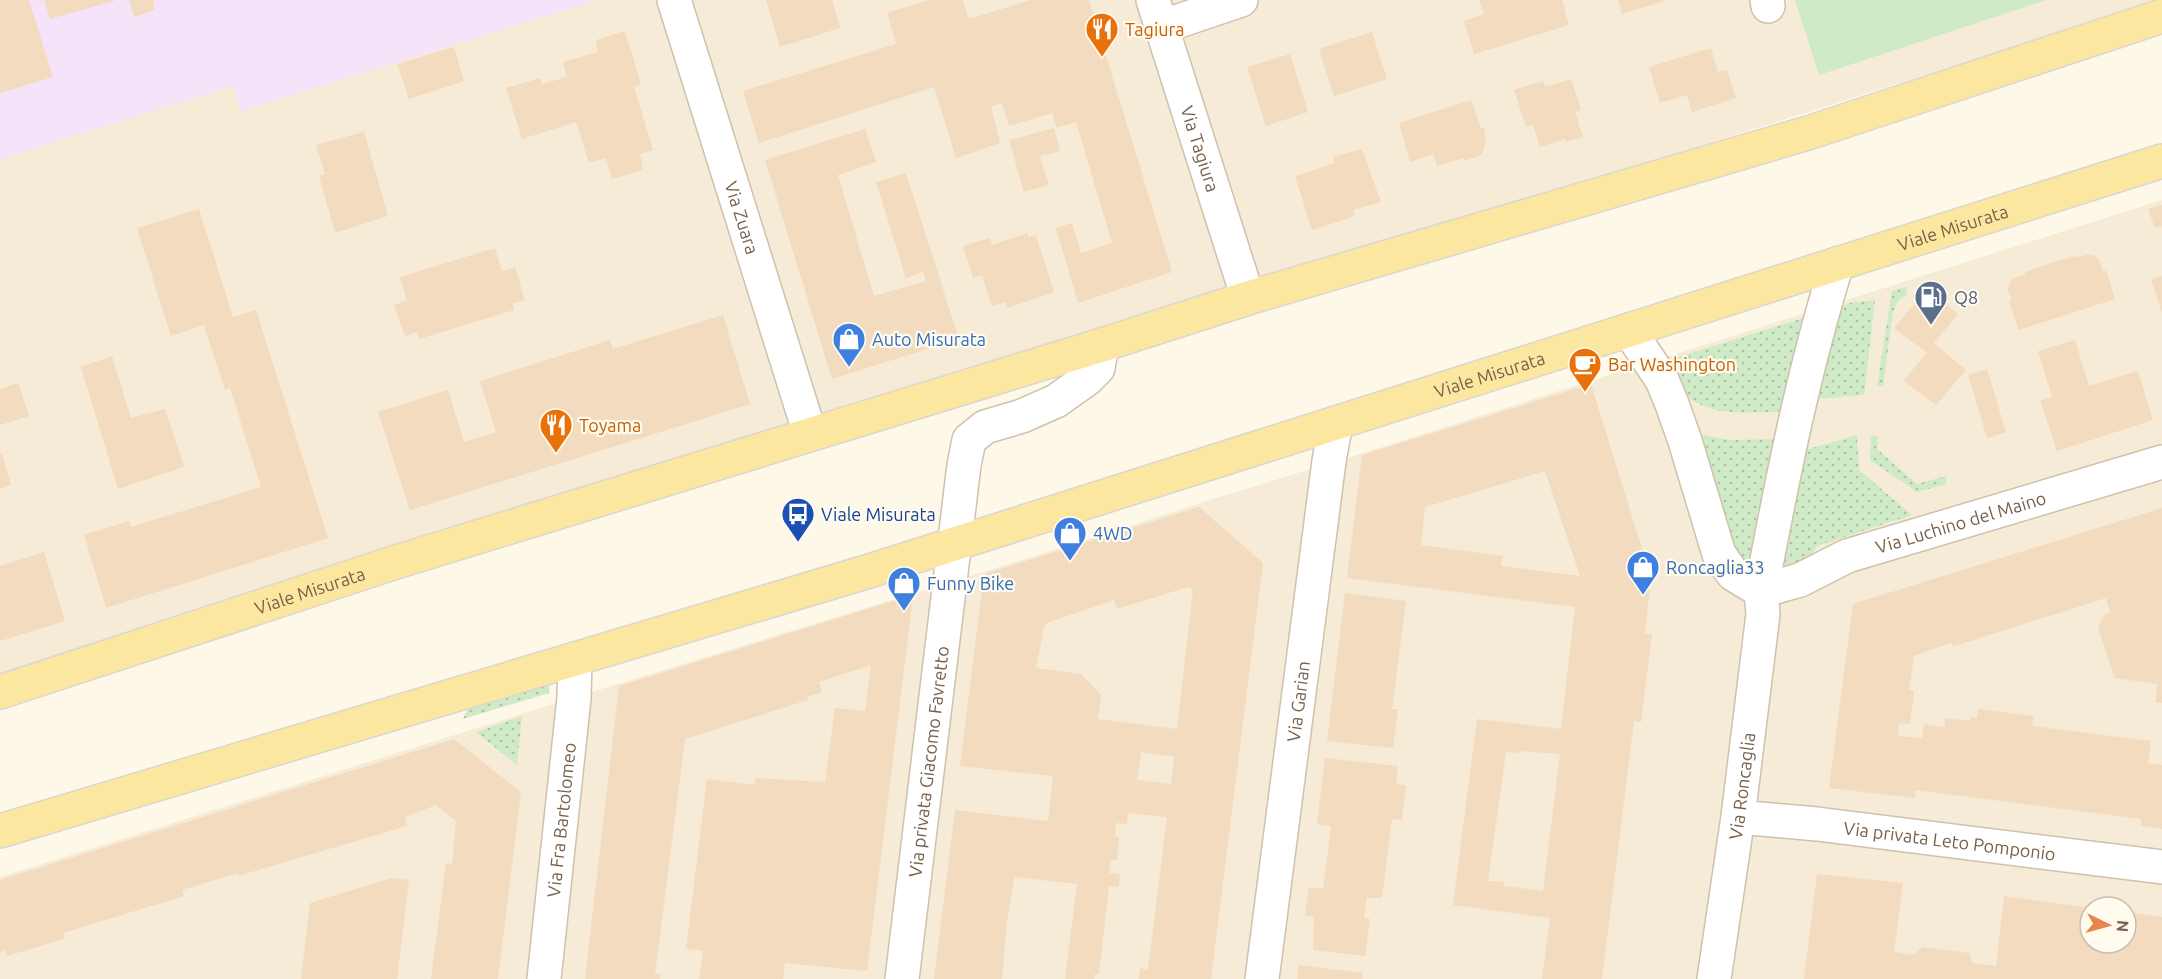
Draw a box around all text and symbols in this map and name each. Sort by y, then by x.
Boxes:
restaurant icon: Tagiura [1084,11,1120,58]
place label: Tagiura [1125,19,1185,39]
street label: Via Tagiura [1177,103,1223,194]
street label: Via Zuara [721,179,763,257]
street label: Viale Misurata [1895,200,2011,254]
fuel station icon: Q8 [1913,279,1949,326]
place label: Q8 [1954,287,1978,308]
shop icon: Auto Misurata [831,321,867,368]
place label: Auto Misurata [872,329,986,349]
cafe icon: Bar Washington [1567,346,1603,393]
street label: Viale Misurata [1432,347,1547,401]
place label: Bar Washington [1608,354,1736,374]
restaurant icon: Toyama [538,407,574,454]
place label: Toyama [579,415,641,435]
street label: Via Luchino del Maino [1873,487,2048,557]
bus stop icon: Viale Misurata [780,496,816,543]
place label: Viale Misurata [821,504,936,524]
shop icon: 4WD [1052,515,1088,562]
place label: 4WD [1093,523,1133,543]
shop icon: Roncaglia33 [1625,549,1661,596]
place label: Roncaglia33 [1666,557,1765,577]
street label: Viale Misurata [252,563,367,618]
shop icon: Funny Bike [886,565,922,612]
place label: Funny Bike [927,573,1014,593]
street label: Via privata Giacomo Favretto [904,645,952,878]
street label: Via Garian [1283,660,1313,743]
street label: Via Roncaglia [1725,731,1758,841]
street label: Via Fra Bartolomeo [543,742,579,898]
street label: Via privata Leto Pomponio [1842,817,2057,864]
north arrow [2078,895,2138,955]
text: N [2113,920,2132,933]

